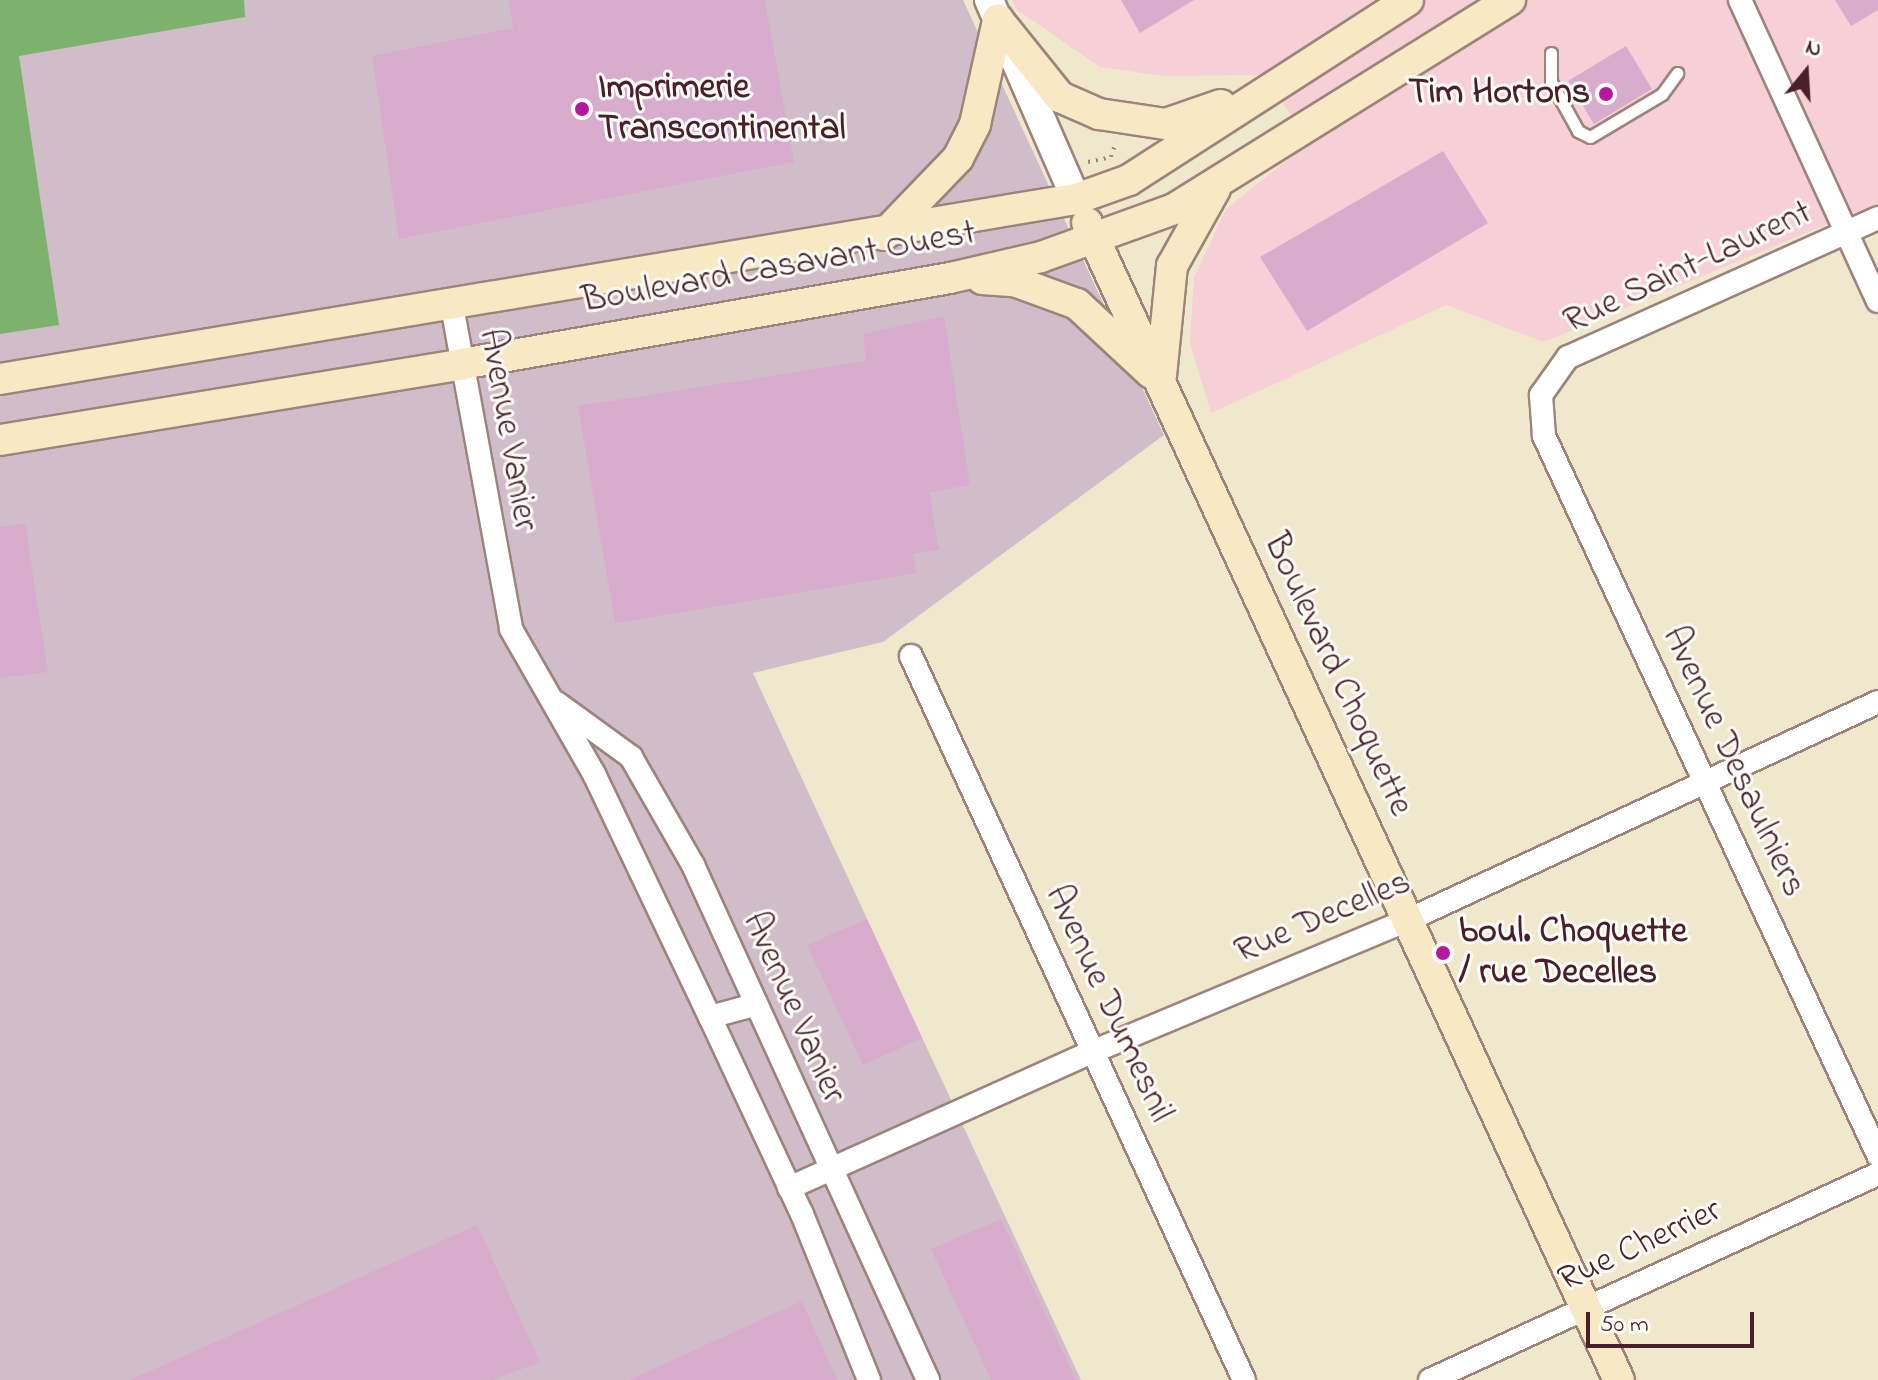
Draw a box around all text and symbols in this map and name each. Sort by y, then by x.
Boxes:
north arrow [1766,32,1846,112]
text: N [1801,32,1825,67]
place label: Imprimerie Transcontinental [598,66,846,151]
place label: Tim Hortons [1408,72,1590,116]
marker: Tim Hortons [1597,85,1615,103]
marker: Imprimerie Transcontinental [573,100,591,118]
street label: Rue Saint-Laurent [1557,192,1819,344]
street label: Boulevard Casavant Ouest [579,212,979,324]
street label: Avenue Vanier [468,326,546,534]
street label: Boulevard Choquette [1253,527,1421,823]
street label: Avenue Desaulniers [1651,620,1815,904]
street label: Rue Decelles [1229,862,1417,974]
street label: Avenue Dumesnil [1034,879,1182,1129]
street label: Avenue Vanier [732,906,854,1110]
place label: boul. Choquette / rue Decelles [1459,910,1687,995]
marker: boul. Choquette / rue Decelles [1434,944,1452,962]
street label: Rue Cherrier [1552,1190,1728,1302]
scale bar [1590,1296,1758,1346]
text: 50 m [1600,1308,1649,1343]

